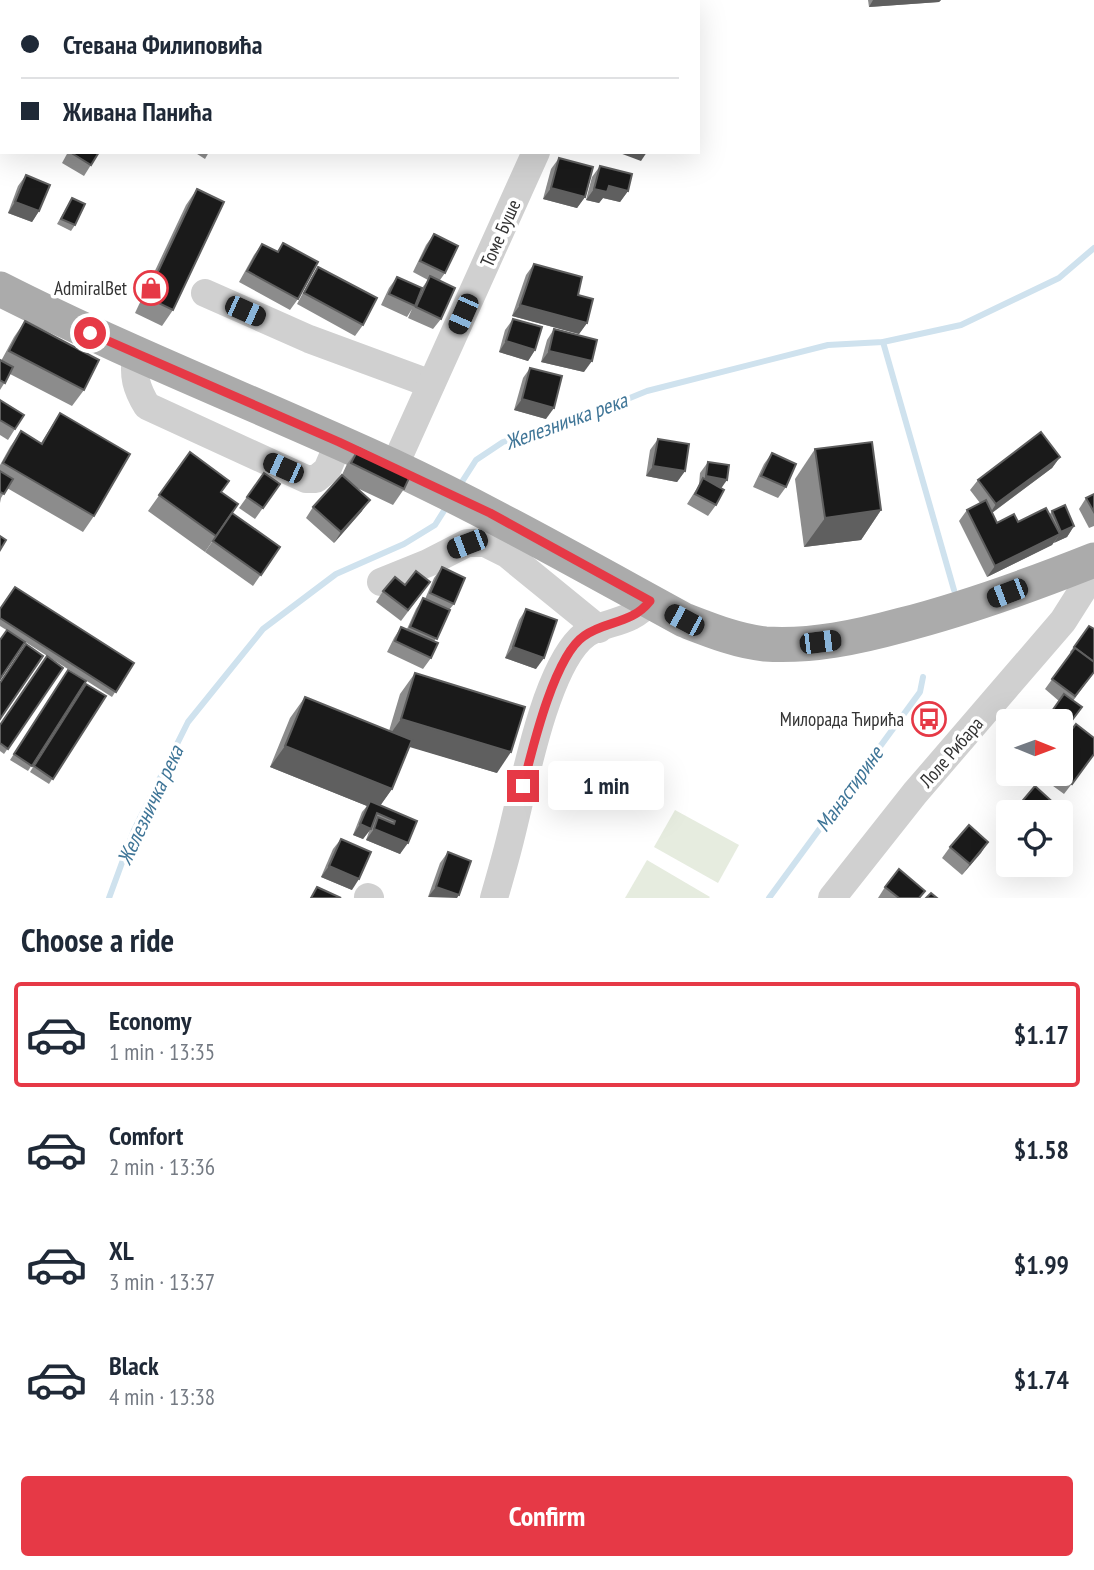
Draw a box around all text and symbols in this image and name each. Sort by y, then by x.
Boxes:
text: Стевана Филиповића [63,28,262,61]
text: Живана Панића [63,95,212,128]
street label: Томе Буше [475,195,526,270]
shop icon: AdmiralBet [132,269,170,307]
place label: AdmiralBet [54,276,128,300]
car [445,291,482,337]
car [222,293,269,329]
route start [74,317,106,349]
water label: Железничка река [500,386,632,456]
car [260,450,307,486]
car [444,527,491,561]
car [984,576,1031,610]
car [661,601,708,639]
car [798,629,843,655]
bus stop icon: Милорада Ћирића [910,700,948,738]
place label: Милорада Ћирића [780,707,904,731]
north arrow [996,709,1073,786]
map controls [996,709,1073,877]
street label: Лоле Рибара [913,712,988,793]
water label: Железничка река [110,740,190,870]
water label: Манастирине [809,740,890,837]
callout: 1 min [548,762,663,810]
route end [507,770,539,802]
text: 1 min [583,771,629,800]
button: locate [996,800,1073,877]
text: Choose a ride [21,919,174,961]
icon: car [25,1003,88,1066]
text: Economy [109,1004,191,1037]
text: $1.17 [1014,1018,1069,1051]
text: 1 min · 13:35 [109,1037,215,1066]
icon: car [25,1118,88,1181]
text: Comfort [109,1119,183,1152]
text: $1.58 [1014,1133,1069,1166]
text: 2 min · 13:36 [109,1152,215,1181]
icon: car [25,1233,88,1296]
text: XL [109,1234,134,1267]
text: $1.99 [1014,1248,1069,1281]
text: 3 min · 13:37 [109,1267,215,1296]
icon: car [25,1348,88,1411]
text: Black [109,1349,159,1382]
text: $1.74 [1014,1363,1069,1396]
text: 4 min · 13:38 [109,1382,215,1411]
button: Confirm [21,1476,1073,1556]

